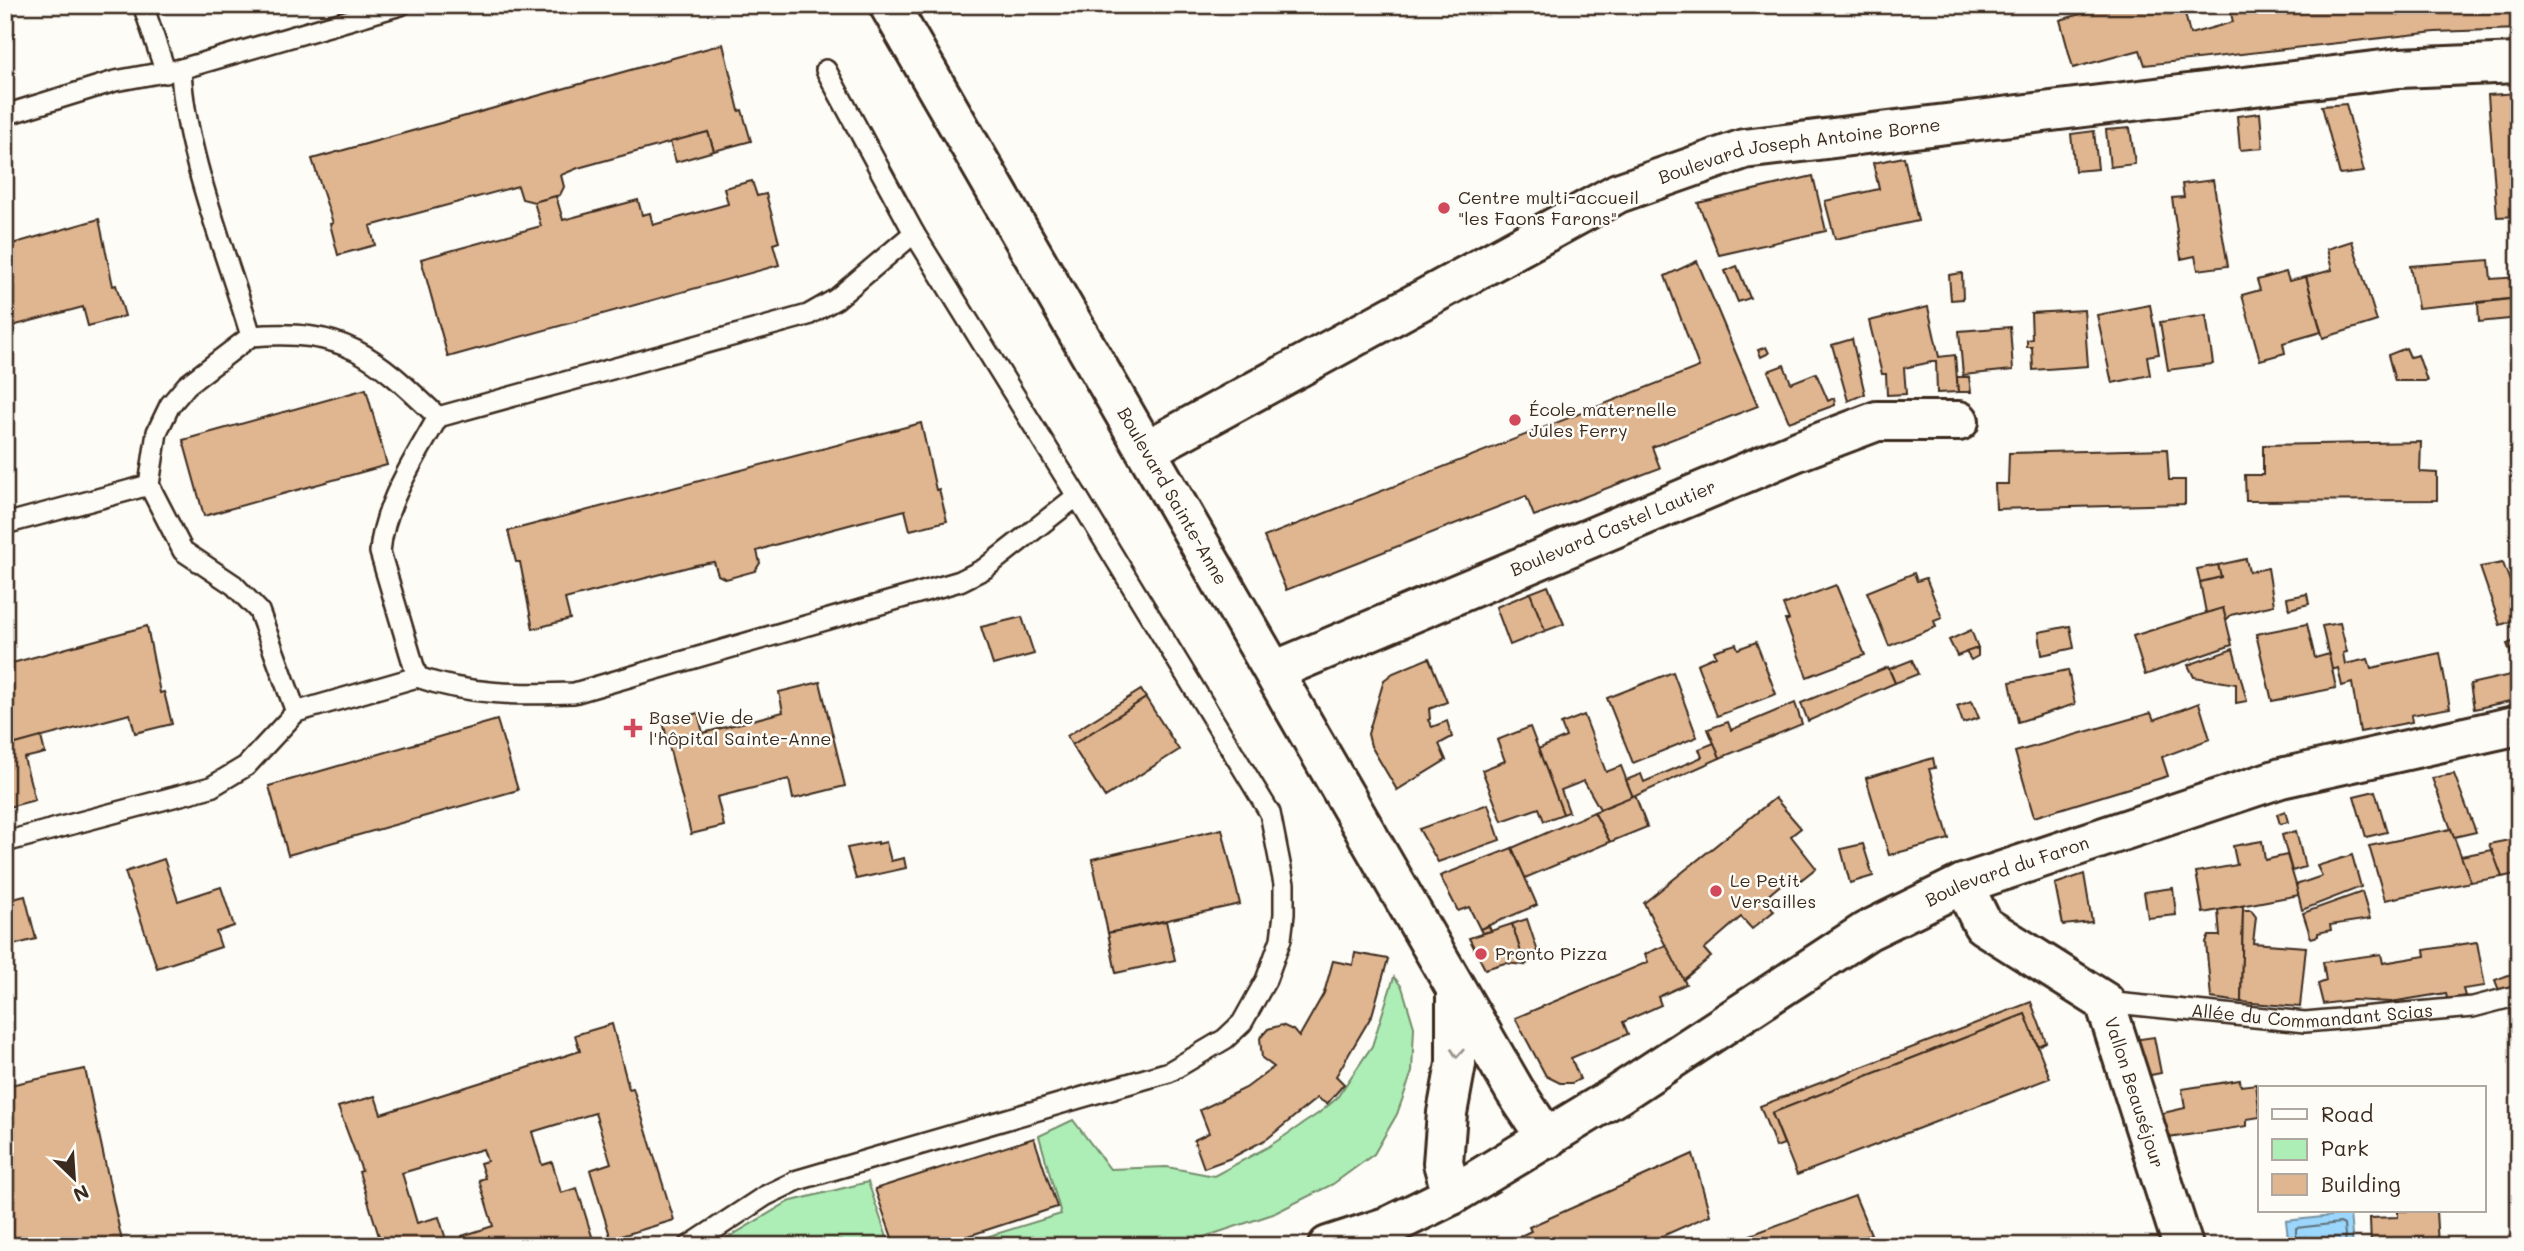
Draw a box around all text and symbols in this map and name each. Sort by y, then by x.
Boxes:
street label: Boulevard Joseph Antoine Borne [1655,112,1942,189]
place label: Centre multi-accueil "les Faons Farons" [1458,185,1639,230]
marker: Centre multi-accueil "les Faons Farons" [1436,200,1452,216]
place label: École maternelle Jules Ferry [1529,397,1677,442]
street label: Boulevard Sainte-Anne [1112,402,1234,589]
marker: École maternelle Jules Ferry [1507,412,1523,428]
street label: Boulevard Castel Lautier [1506,474,1719,581]
place label: Base Vie de l'hôpital Sainte-Anne [649,705,831,750]
marker: Base Vie de l'hôpital Sainte-Anne [623,718,643,738]
street label: Boulevard du Faron [1921,830,2092,912]
place label: Le Petit Versailles [1730,868,1816,913]
marker: Le Petit Versailles [1708,883,1724,899]
place label: Pronto Pizza [1495,941,1608,965]
marker: Pronto Pizza [1473,946,1489,962]
street label: Allée du Commandant Scias [2190,998,2434,1033]
street label: Vallon Beauséjour [2100,1014,2170,1171]
one-way arrow [1450,1048,1465,1059]
legend [2258,1086,2486,1212]
text: Road [2321,1100,2373,1127]
text: Park [2321,1134,2369,1161]
north arrow [38,1142,108,1212]
text: Building [2321,1170,2401,1197]
text: N [70,1179,93,1208]

